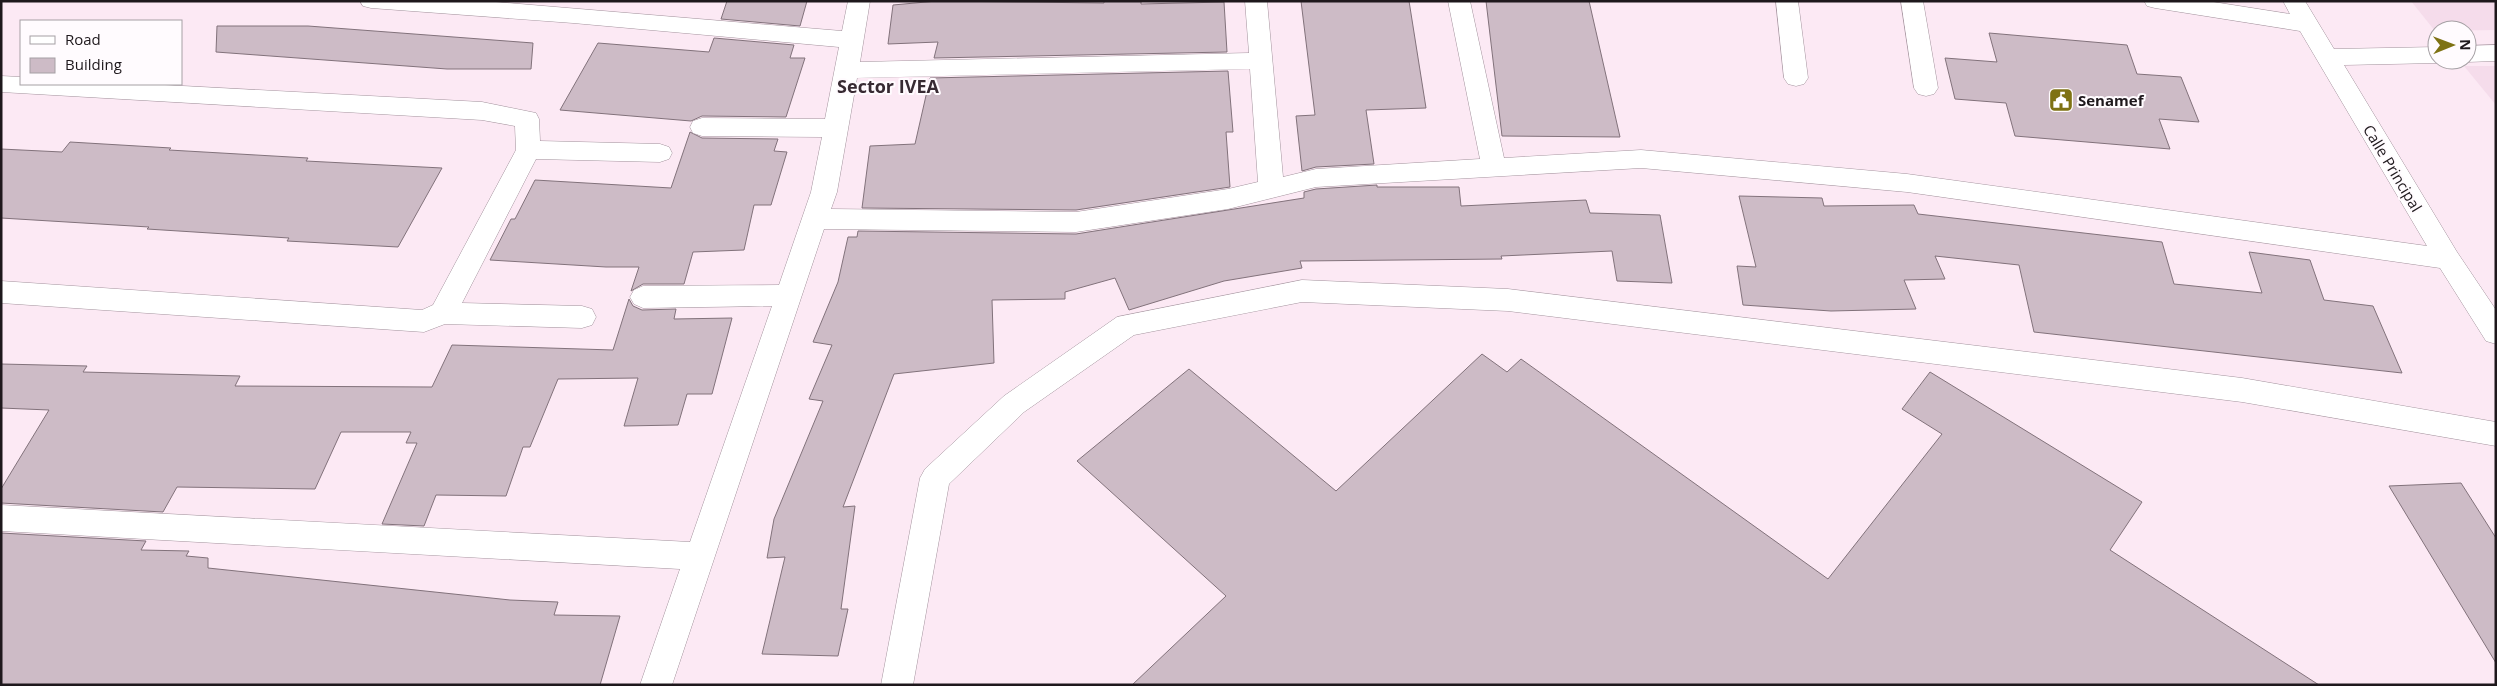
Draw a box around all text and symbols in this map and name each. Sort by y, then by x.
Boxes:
legend [20,20,182,85]
north arrow [2427,20,2477,70]
text: Road [65,29,101,49]
text: N [2456,39,2475,51]
text: Building [65,54,122,74]
district label: Sector IVEA [837,74,939,98]
public building icon: Senamef [2048,87,2074,113]
place label: Senamef [2078,90,2145,110]
street label: Calle Principal [2359,121,2427,215]

